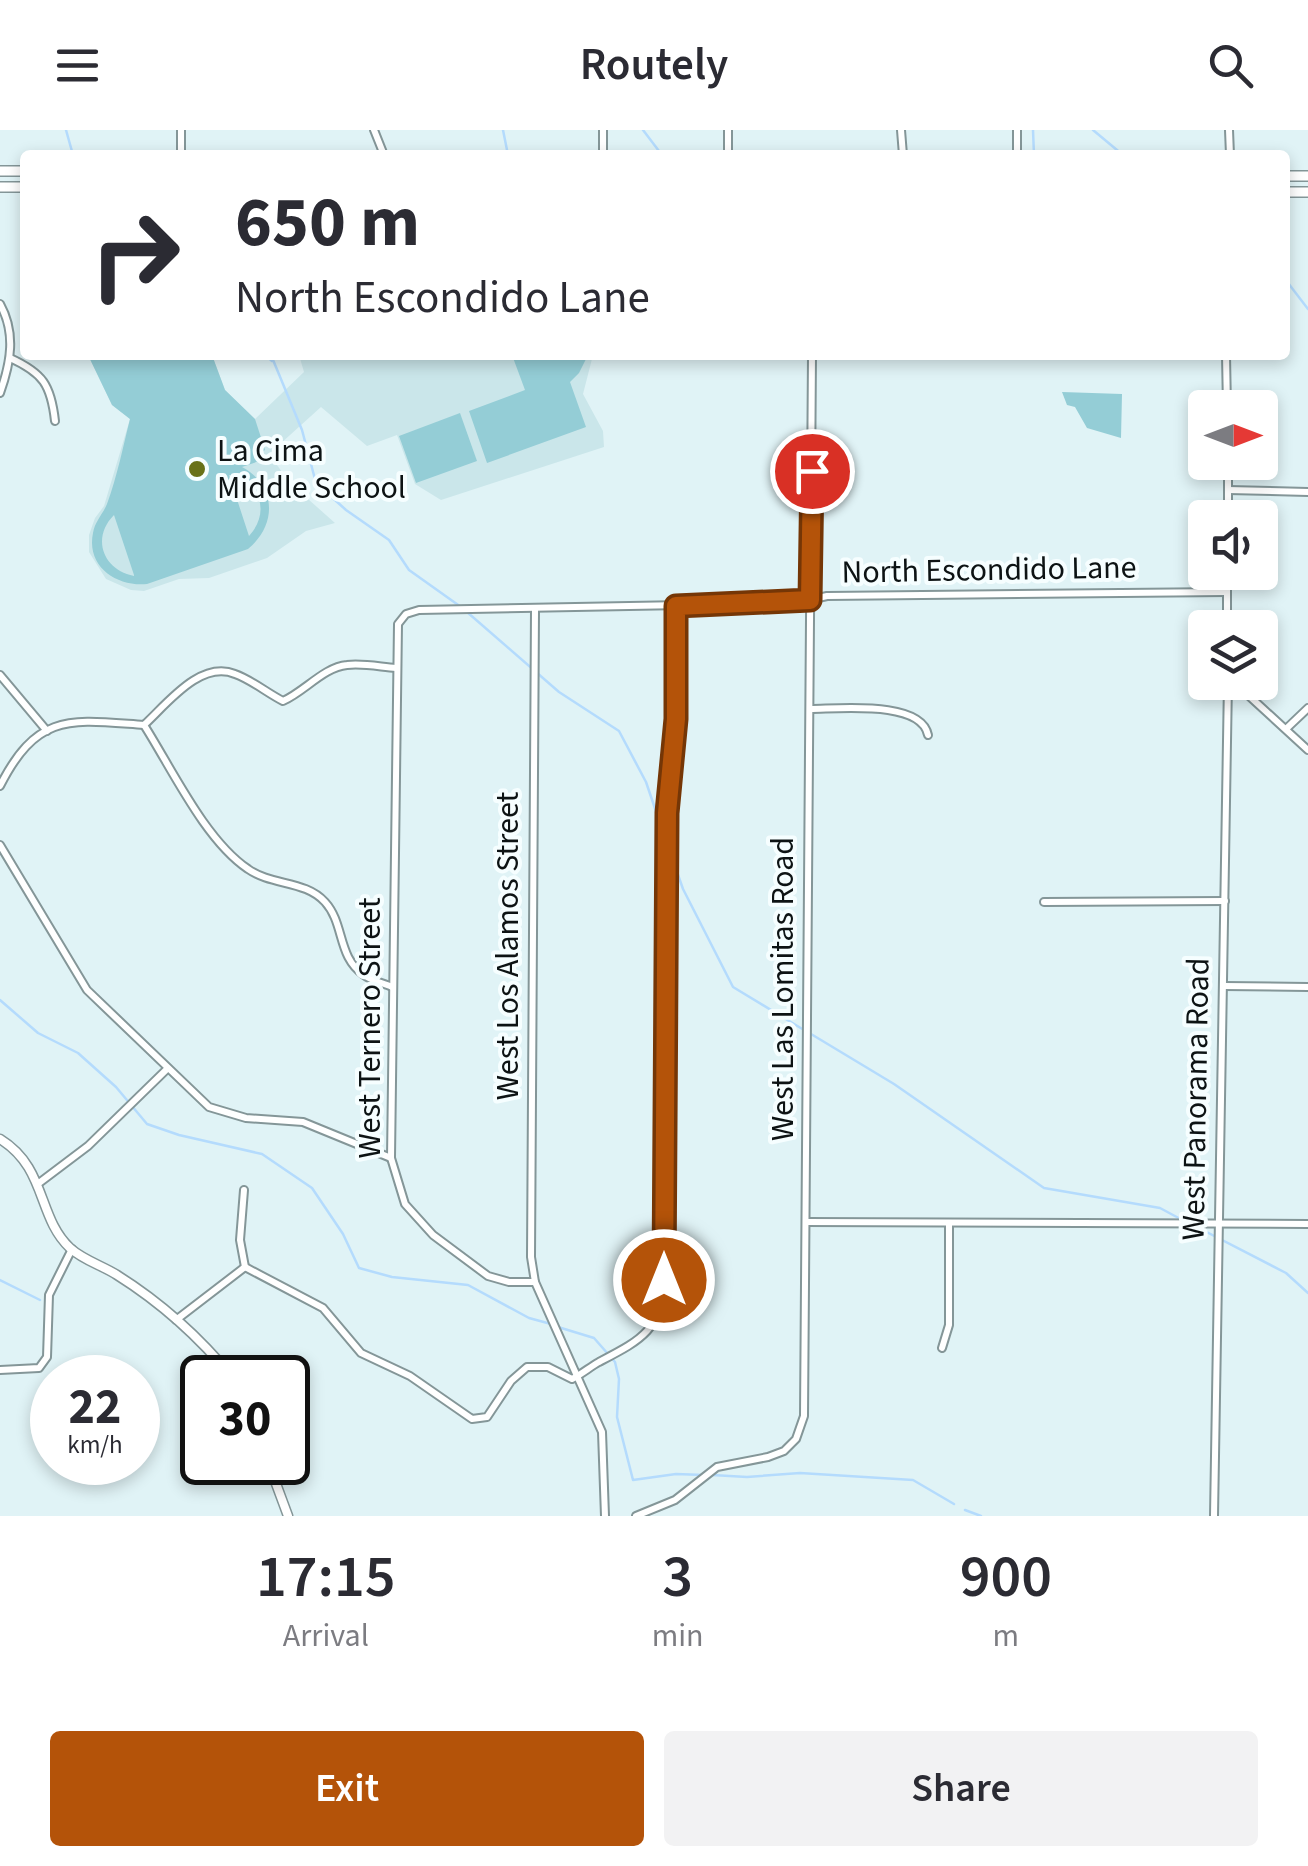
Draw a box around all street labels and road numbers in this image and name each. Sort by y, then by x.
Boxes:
street label: North Escondido Lane [841,544,1137,596]
street label: West Los Alamos Street [485,791,531,1100]
street label: West Las Lomitas Road [760,837,806,1141]
street label: West Ternero Street [347,897,393,1159]
street label: West Panorama Road [1171,957,1221,1241]

